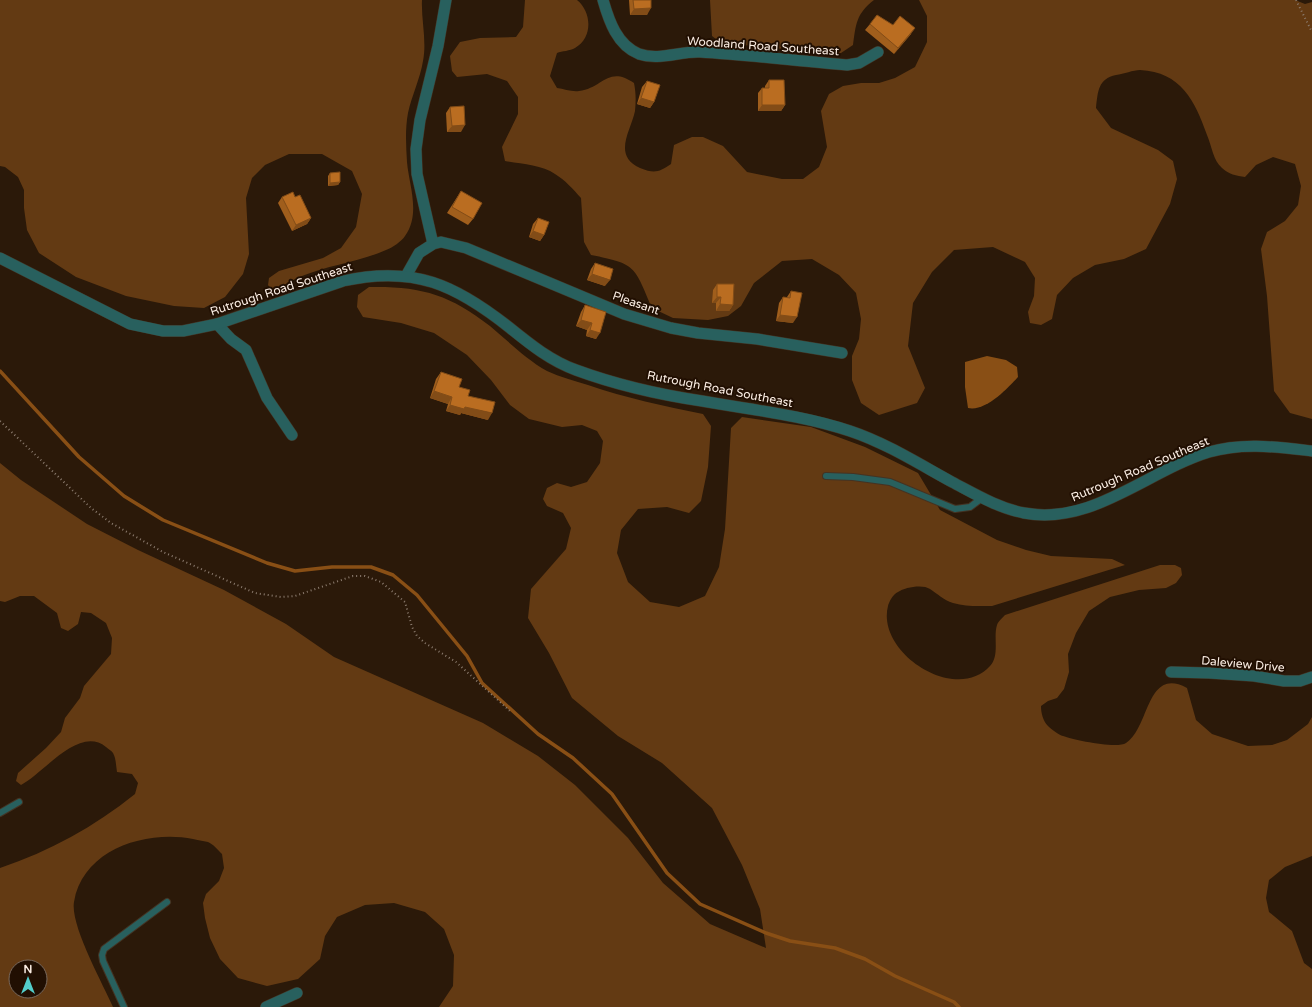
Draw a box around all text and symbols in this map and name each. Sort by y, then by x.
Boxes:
street label: Woodland Road Southeast [686,34,840,58]
street label: Rutrough Road Southeast [208,259,354,319]
street label: Pleasant [611,288,662,318]
street label: Rutrough Road Southeast [646,368,795,410]
street label: Rutrough Road Southeast [1069,433,1211,504]
street label: Daleview Drive [1201,653,1285,675]
north arrow [8,959,48,999]
text: N [24,963,32,976]

